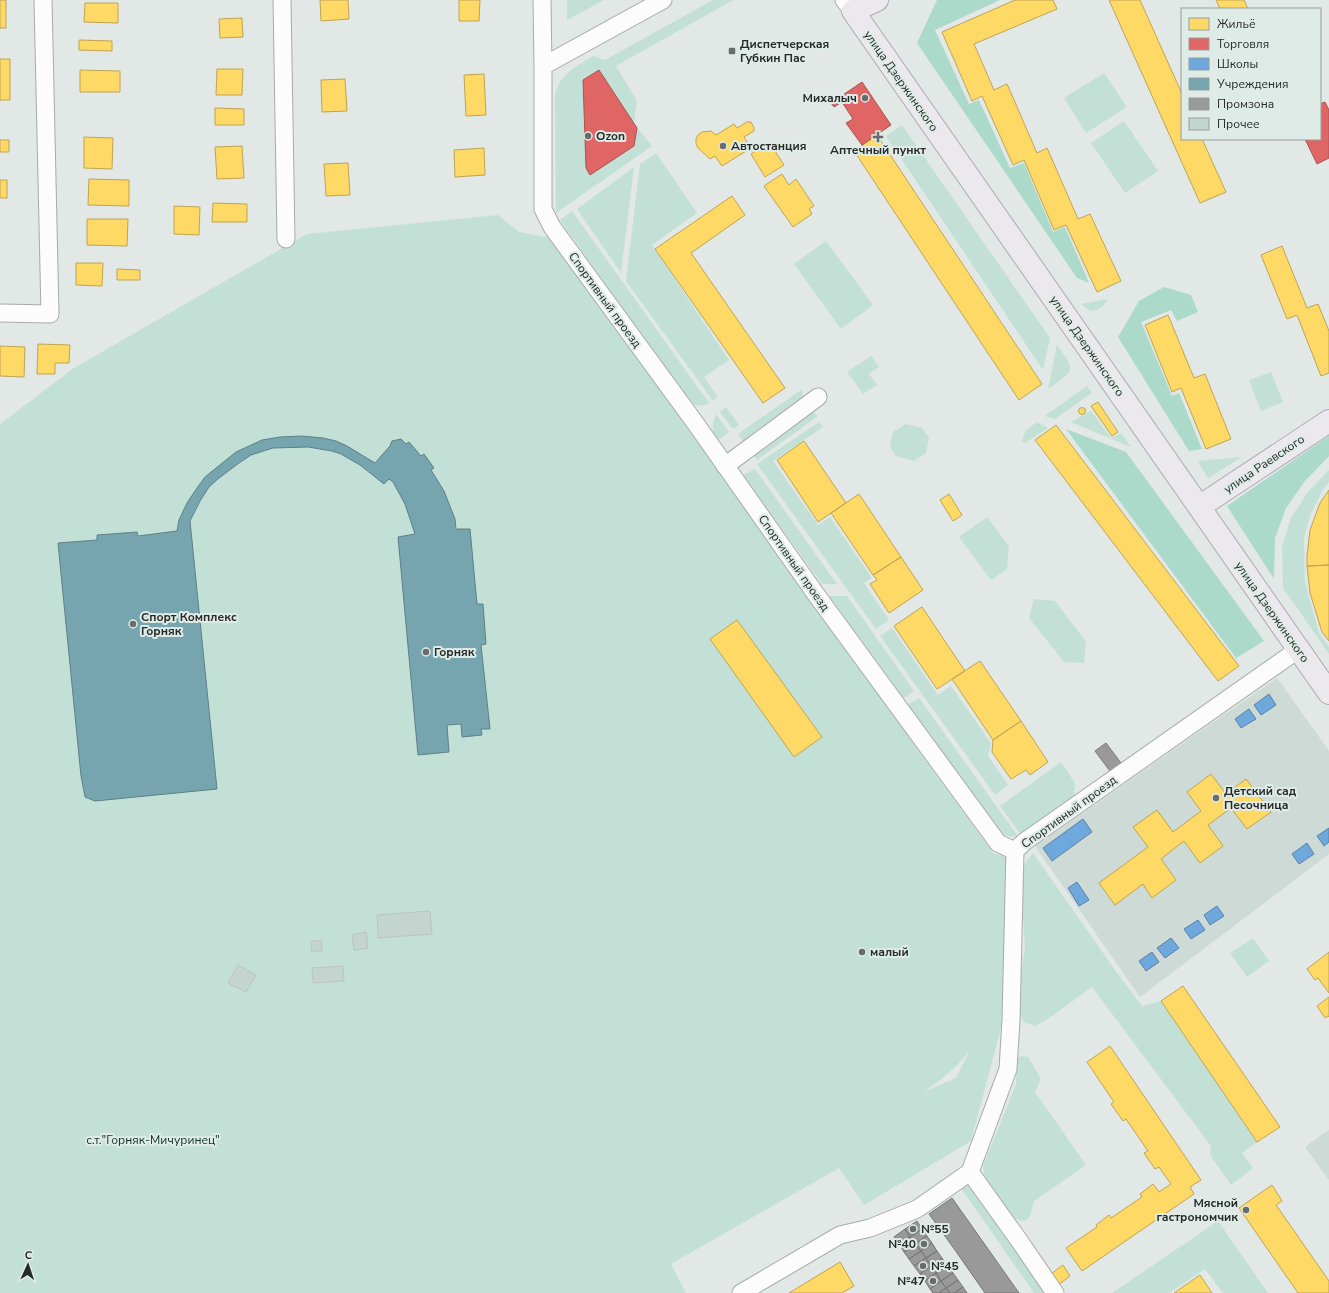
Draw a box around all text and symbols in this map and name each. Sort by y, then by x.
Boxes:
legend [1181,8,1321,140]
text: Жильё [1217,16,1255,32]
street label: улица Дзержинского [860,27,942,135]
place label: Диспетчерская Губкин Пас [740,36,829,66]
text: Торговля [1217,36,1269,52]
marker: Диспетчерская Губкин Пас [727,46,737,56]
text: Школы [1217,56,1258,72]
text: Учреждения [1216,76,1289,92]
place label: Михалыч [803,90,857,106]
marker: Михалыч [860,93,870,103]
text: Промзона [1217,96,1274,112]
text: Прочее [1217,116,1260,132]
place label: Ozon [596,128,625,144]
marker: Ozon [583,131,593,141]
marker: Аптечный пункт [873,132,883,142]
place label: Автостанция [731,138,807,154]
marker: Автостанция [718,141,728,151]
place label: Аптечный пункт [830,142,926,158]
street label: Спортивный проезд [565,249,645,351]
street label: улица Дзержинского [1046,292,1128,400]
street label: улица Раевского [1220,431,1308,497]
street label: Спортивный проезд [755,512,833,614]
street label: улица Дзержинского [1231,558,1313,666]
place label: Спорт Комплекс Горняк [141,609,237,639]
marker: Спорт Комплекс Горняк [128,619,138,629]
place label: Горняк [434,644,475,660]
marker: Горняк [421,647,431,657]
street label: Спортивный проезд [1018,772,1120,852]
place label: Детский сад Песочница [1224,783,1297,813]
marker: Детский сад Песочница [1211,793,1221,803]
place label: малый [870,944,909,960]
marker: малый [857,947,867,957]
park label: с.т."Горняк-Мичуринец" [86,1132,220,1148]
place label: Мясной гастрономчик [1156,1195,1238,1225]
marker: Мясной гастрономчик [1241,1205,1251,1215]
place label: №55 [921,1221,949,1237]
marker: №55 [908,1224,918,1234]
place label: №40 [888,1236,916,1252]
marker: №40 [919,1239,929,1249]
north arrow [8,1245,48,1285]
text: С [24,1248,33,1263]
place label: №45 [931,1258,959,1274]
marker: №45 [918,1261,928,1271]
place label: №47 [897,1273,925,1289]
marker: №47 [928,1276,938,1286]

